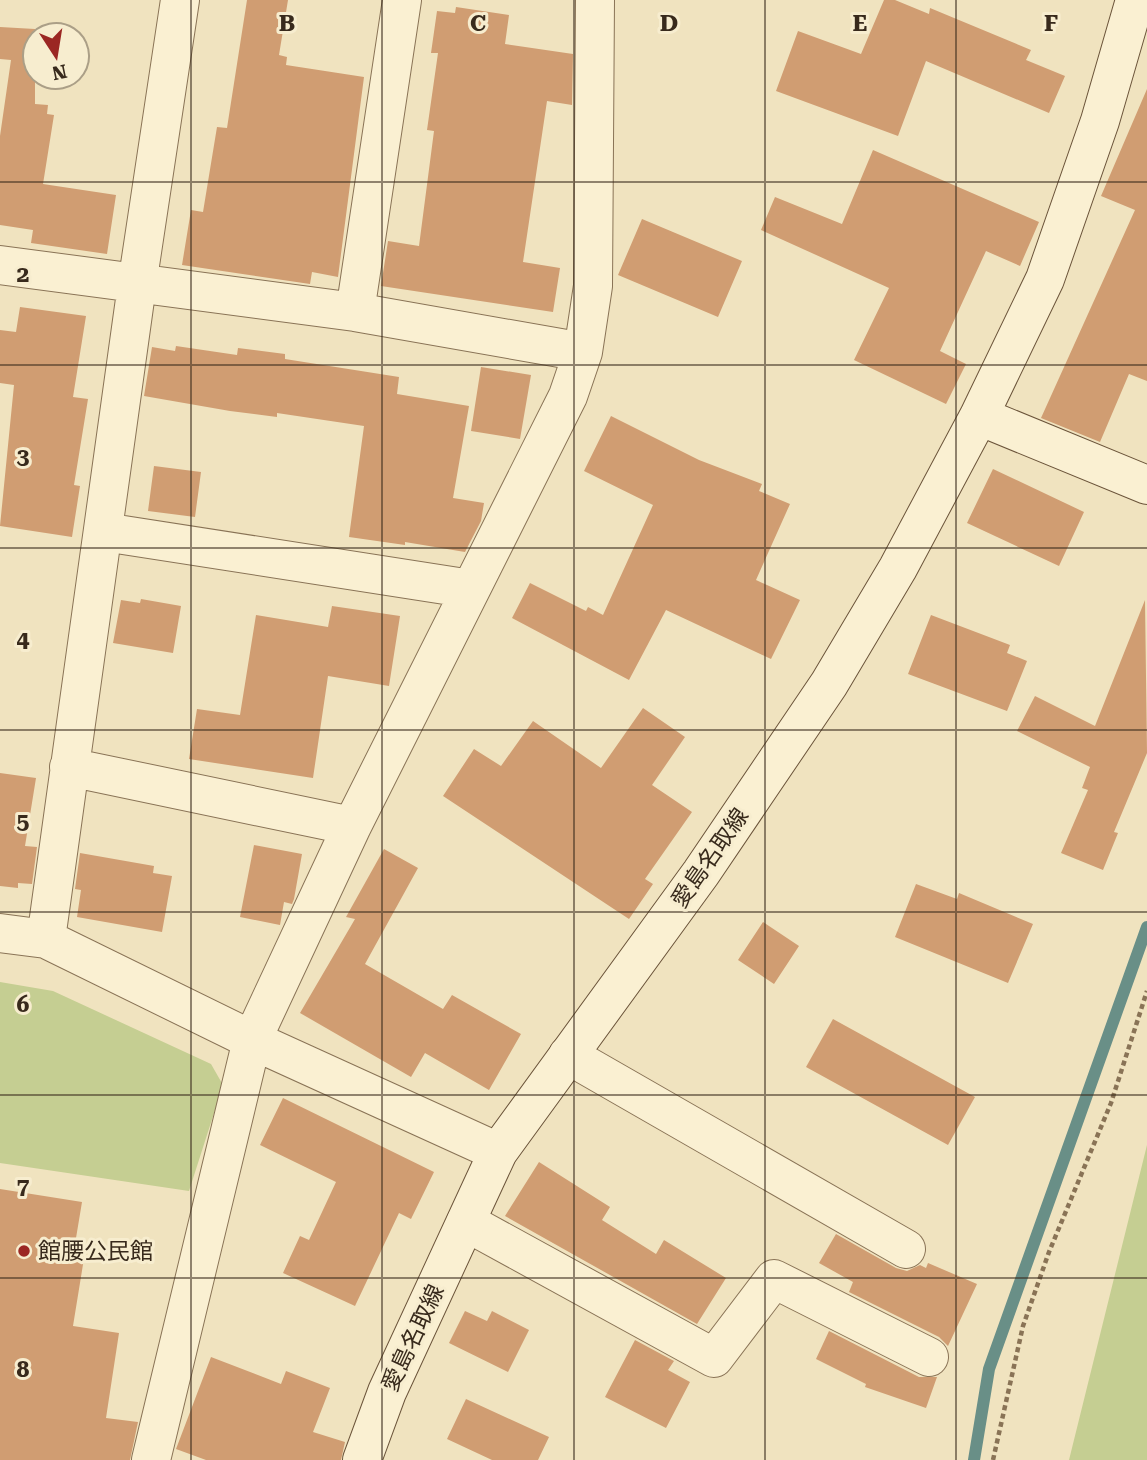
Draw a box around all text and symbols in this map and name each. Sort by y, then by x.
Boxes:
text: B [279,10,295,37]
text: C [470,10,486,37]
text: D [660,10,678,37]
text: E [853,10,867,37]
text: F [1044,10,1058,37]
north arrow [21,21,91,91]
text: N [50,59,69,85]
text: 2 [17,261,29,288]
text: 3 [17,443,30,470]
text: 4 [17,626,30,653]
street label: 愛島名取線 [666,803,754,913]
text: 5 [17,808,30,835]
text: 6 [17,991,30,1018]
text: 7 [17,1173,30,1200]
place label: 館腰公民館 [38,1238,153,1265]
marker: 館腰公民館 [16,1243,32,1259]
street label: 愛島名取線 [376,1280,450,1396]
text: 8 [17,1356,30,1383]

